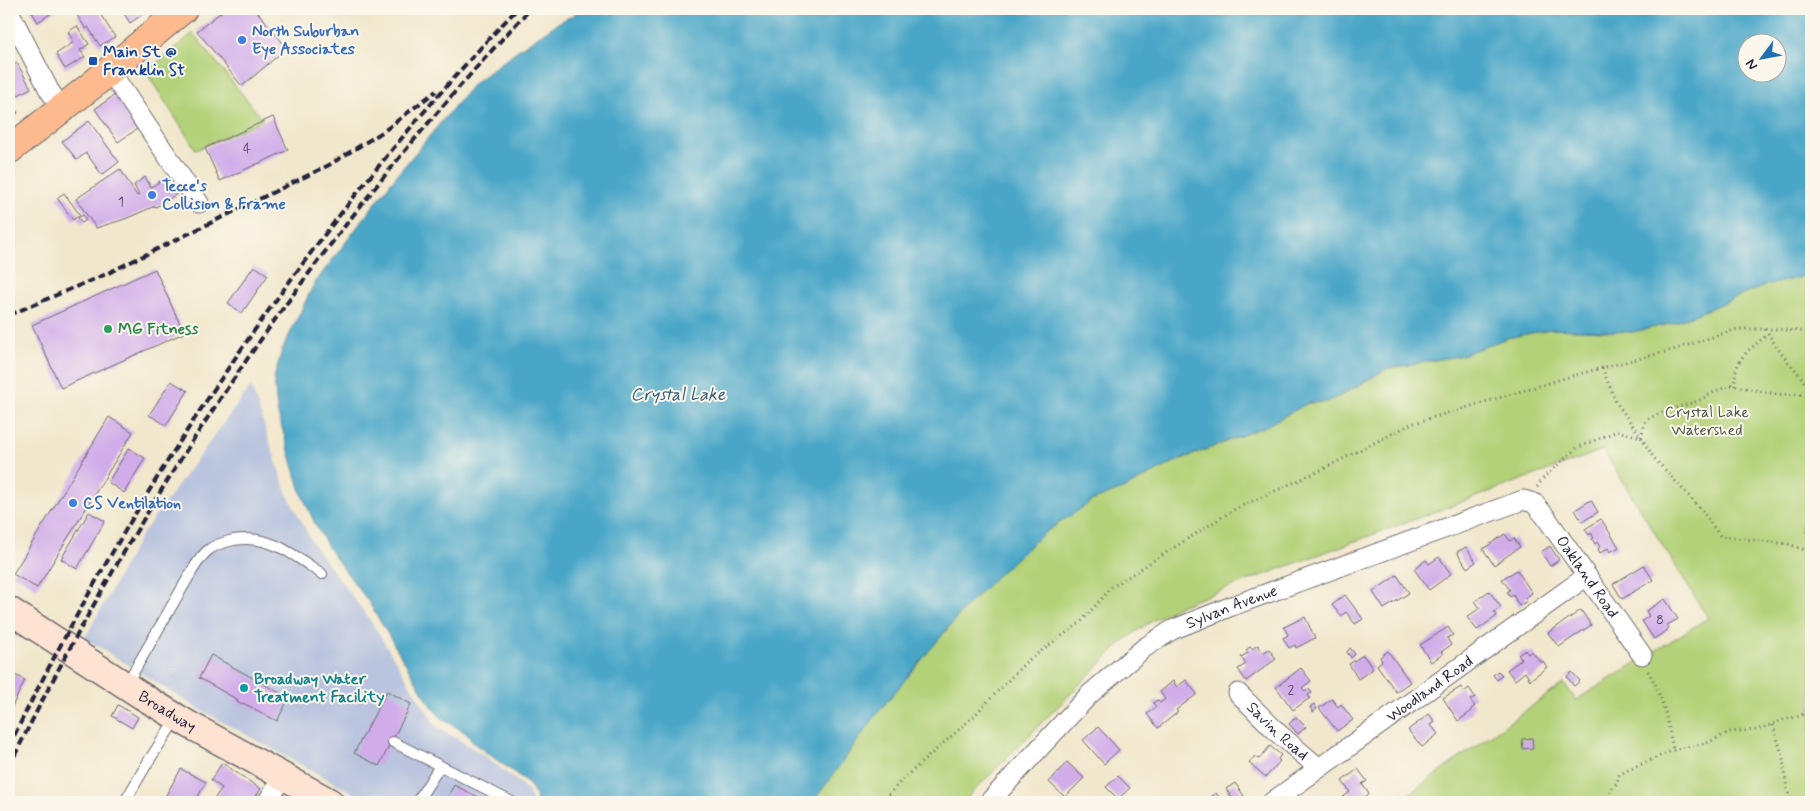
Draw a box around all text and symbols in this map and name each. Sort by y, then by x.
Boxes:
place label: North Suburban Eye Associates [252,21,359,60]
north arrow [1738,32,1788,82]
marker: North Suburban Eye Associates [236,34,248,46]
place label: Main St @ Franklin St [103,42,185,81]
marker: Main St @ Franklin St [87,55,99,67]
text: N [1742,56,1762,73]
house number: 4 [243,140,251,158]
place label: Tecce's Collision & Frame [162,176,286,215]
marker: Tecce's Collision & Frame [146,189,158,201]
house number: 1 [118,193,124,211]
place label: MG Fitness [118,319,199,340]
marker: MG Fitness [102,323,114,335]
water label: Crystal Lake [631,383,726,407]
park label: Crystal Lake Watershed [1665,402,1750,441]
place label: CS Ventilation [83,493,181,514]
marker: CS Ventilation [67,497,79,509]
street label: Oakland Road [1551,531,1624,622]
street label: Sylvan Avenue [1183,580,1280,634]
house number: 8 [1656,611,1664,629]
street label: Woodland Road [1382,651,1477,727]
place label: Broadway Water Treatment Facility [254,669,384,708]
house number: 2 [1288,681,1295,699]
marker: Broadway Water Treatment Facility [238,682,250,694]
street label: Broadway [134,686,200,737]
street label: Savin Road [1242,697,1313,765]

